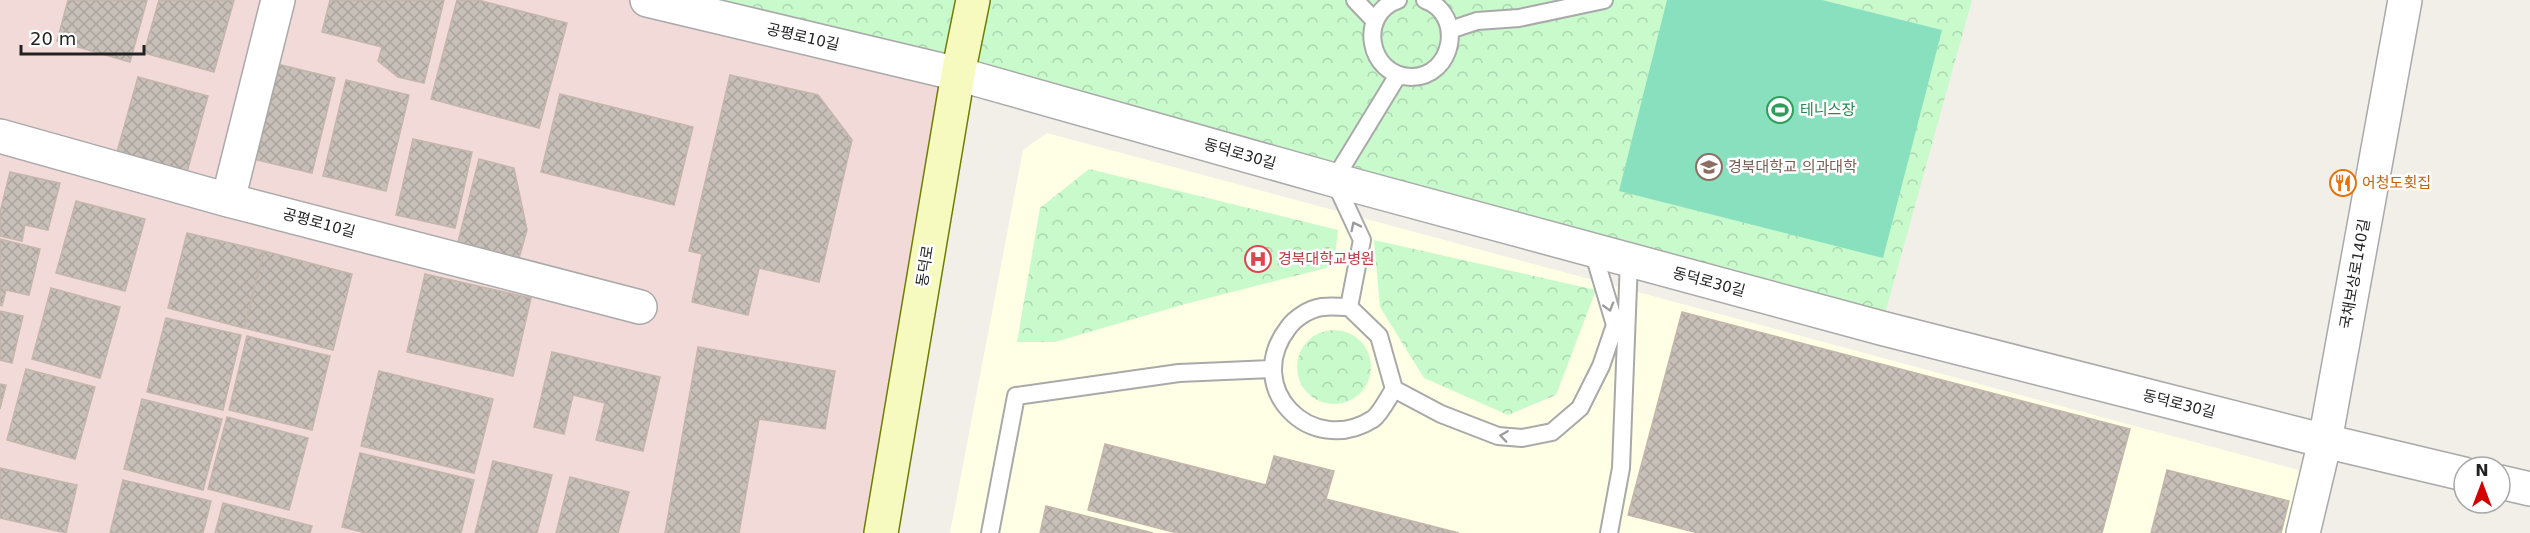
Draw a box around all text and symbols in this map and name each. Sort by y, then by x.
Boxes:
scale bar [21,18,144,56]
street label: 공평로10길 [765,20,841,54]
text: 20 m [30,28,76,49]
sports icon: 테니스장 [1765,95,1795,125]
place label: 테니스장 [1800,101,1855,119]
street label: 동덕로30길 [1202,135,1278,173]
school or university icon: 경북대학교 의과대학 [1694,152,1724,182]
place label: 경북대학교 의과대학 [1728,158,1857,176]
restaurant icon: 어청도횟집 [2328,168,2358,198]
place label: 어청도횟집 [2362,174,2431,192]
street label: 공평로10길 [281,205,357,241]
street label: 국채보상로140길 [2336,218,2374,330]
one-way arrow [1351,222,1363,233]
street label: 동덕로 [913,244,937,288]
hospital icon: 경북대학교병원 [1243,244,1273,274]
place label: 경북대학교병원 [1278,250,1375,268]
street label: 동덕로30길 [1671,264,1747,300]
one-way arrow [1602,302,1615,312]
street label: 동덕로30길 [2141,386,2217,422]
one-way arrow [1499,430,1508,442]
north arrow [2452,455,2512,515]
text: N [2475,461,2489,480]

